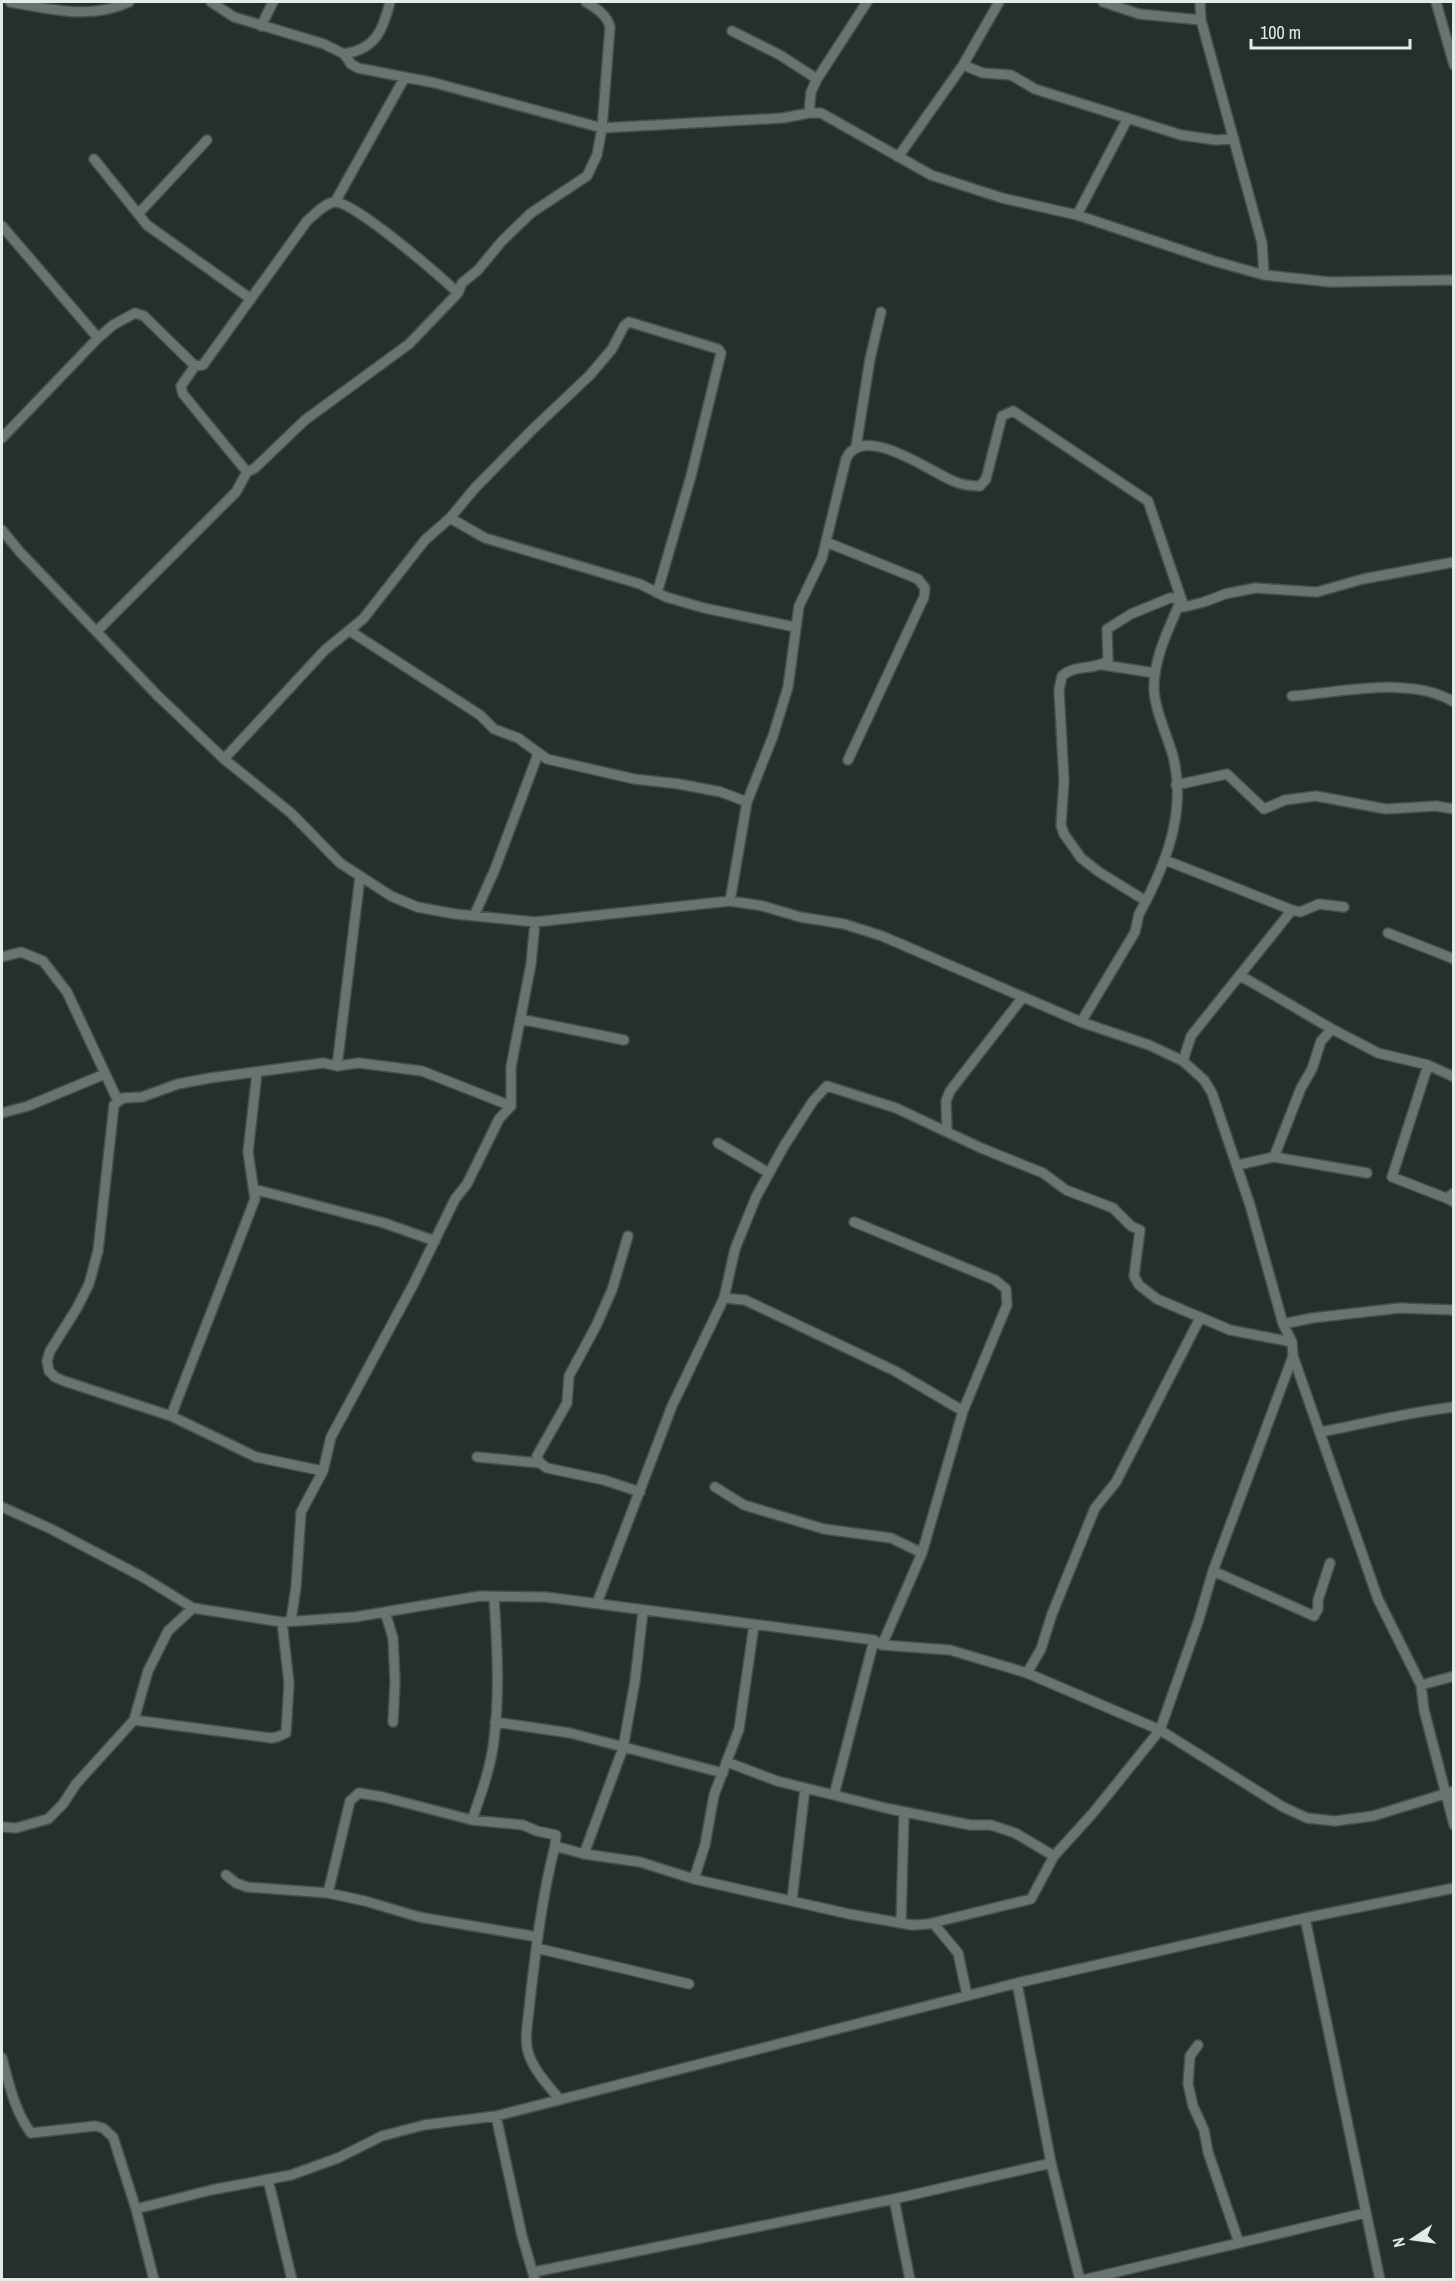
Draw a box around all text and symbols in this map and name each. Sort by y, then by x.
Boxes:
scale bar [1251,12,1410,50]
text: 100 m [1260,20,1301,45]
north arrow [1383,2209,1443,2269]
text: N [1387,2235,1410,2249]

